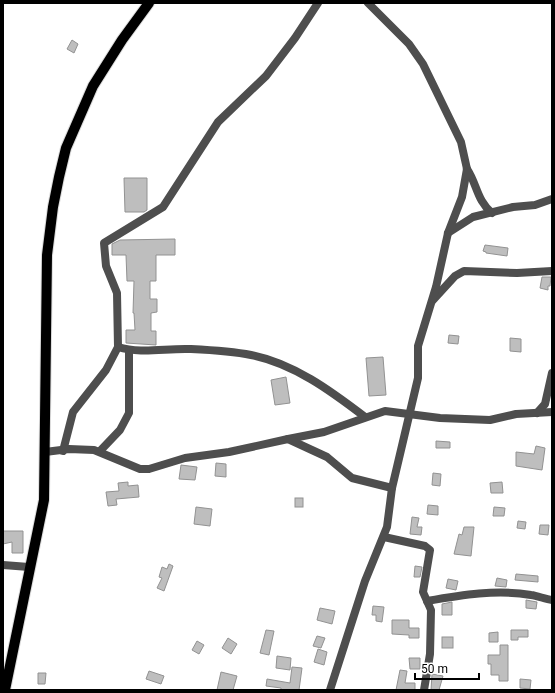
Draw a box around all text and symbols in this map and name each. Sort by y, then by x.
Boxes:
scale bar [415,655,479,681]
text: 50 m [421,662,448,676]

